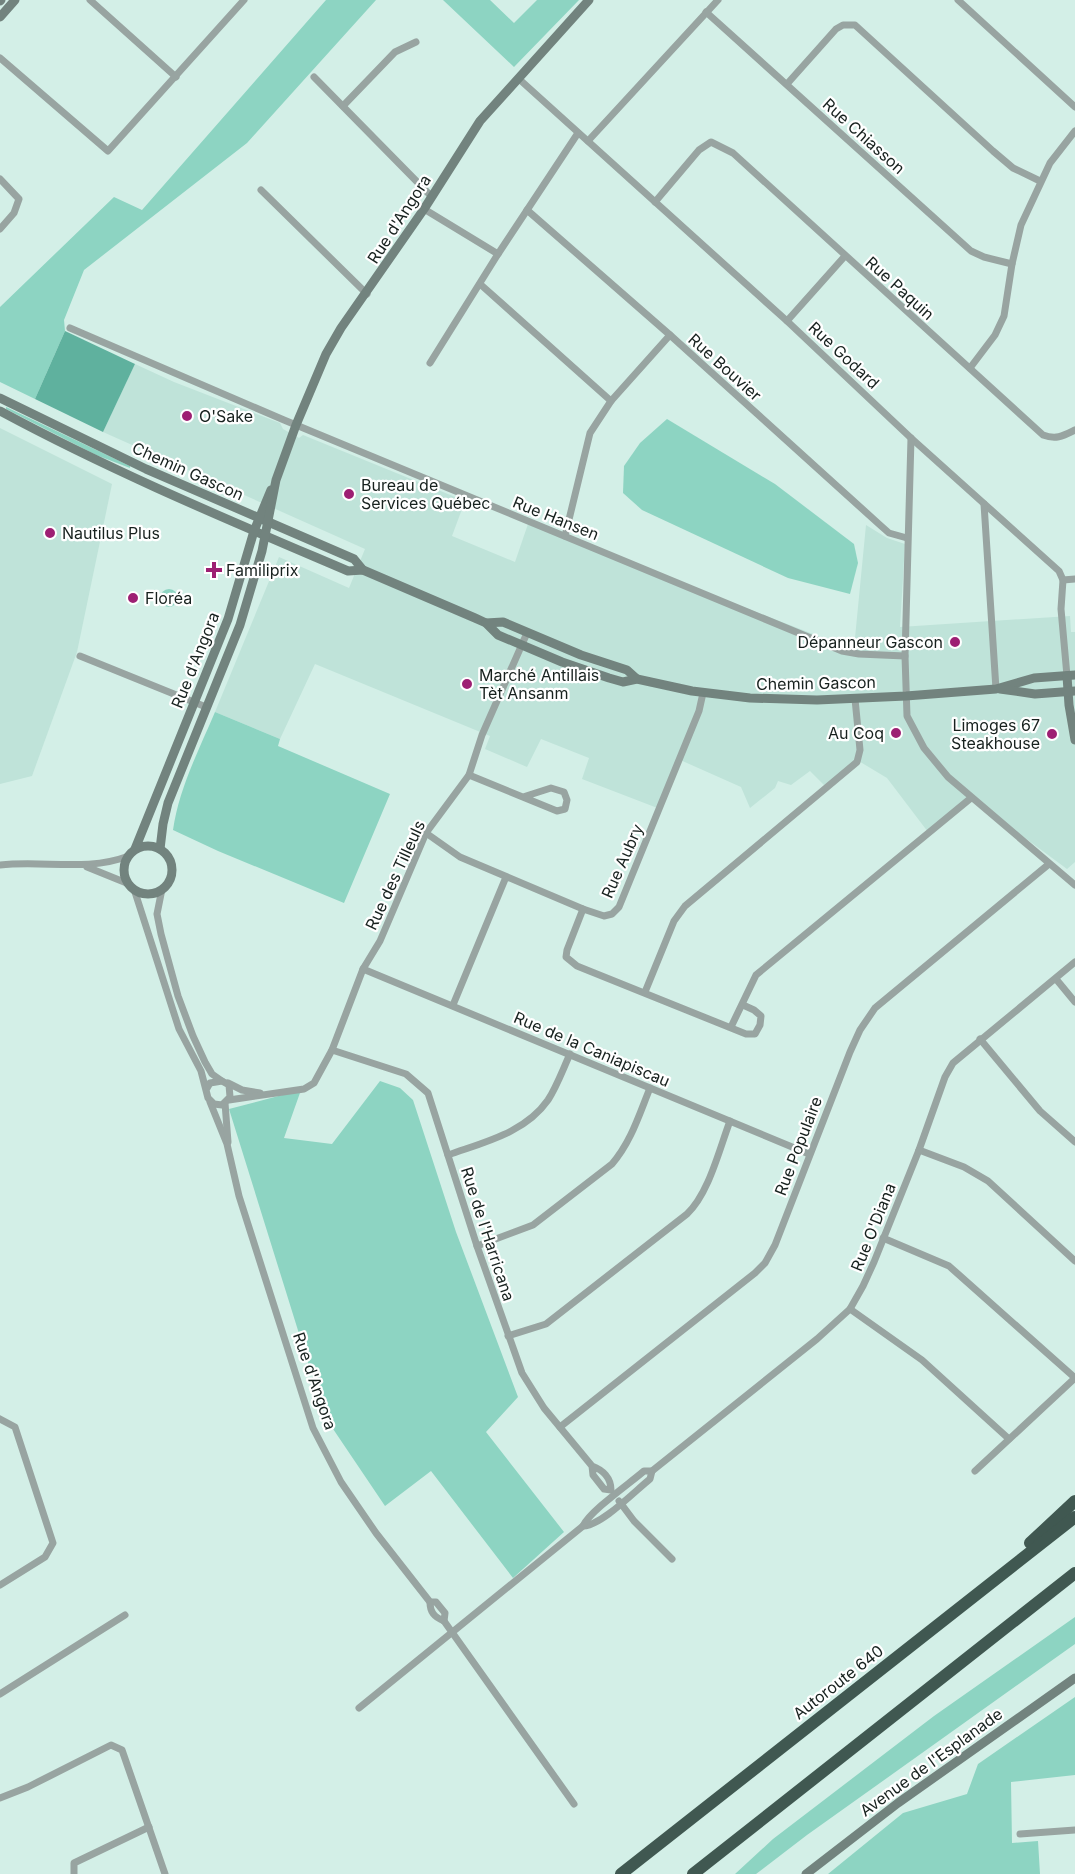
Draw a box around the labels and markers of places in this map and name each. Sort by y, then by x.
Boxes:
place label: O'Sake [199,406,253,426]
marker: O'Sake [180,409,194,423]
place label: Bureau de Services Québec [361,475,490,513]
marker: Bureau de Services Québec [342,487,356,501]
place label: Nautilus Plus [62,523,160,543]
marker: Nautilus Plus [43,526,57,540]
place label: Familiprix [226,560,299,580]
marker: Familiprix [207,563,221,577]
place label: Floréa [145,588,192,608]
marker: Floréa [126,591,140,605]
place label: Dépanneur Gascon [797,632,943,652]
marker: Dépanneur Gascon [948,635,962,649]
place label: Marché Antillais Tèt Ansanm [479,665,599,703]
marker: Marché Antillais Tèt Ansanm [460,677,474,691]
place label: Limoges 67 Steakhouse [951,715,1040,753]
place label: Au Coq [828,723,884,743]
marker: Au Coq [889,726,903,740]
marker: Limoges 67 Steakhouse [1045,727,1059,741]

